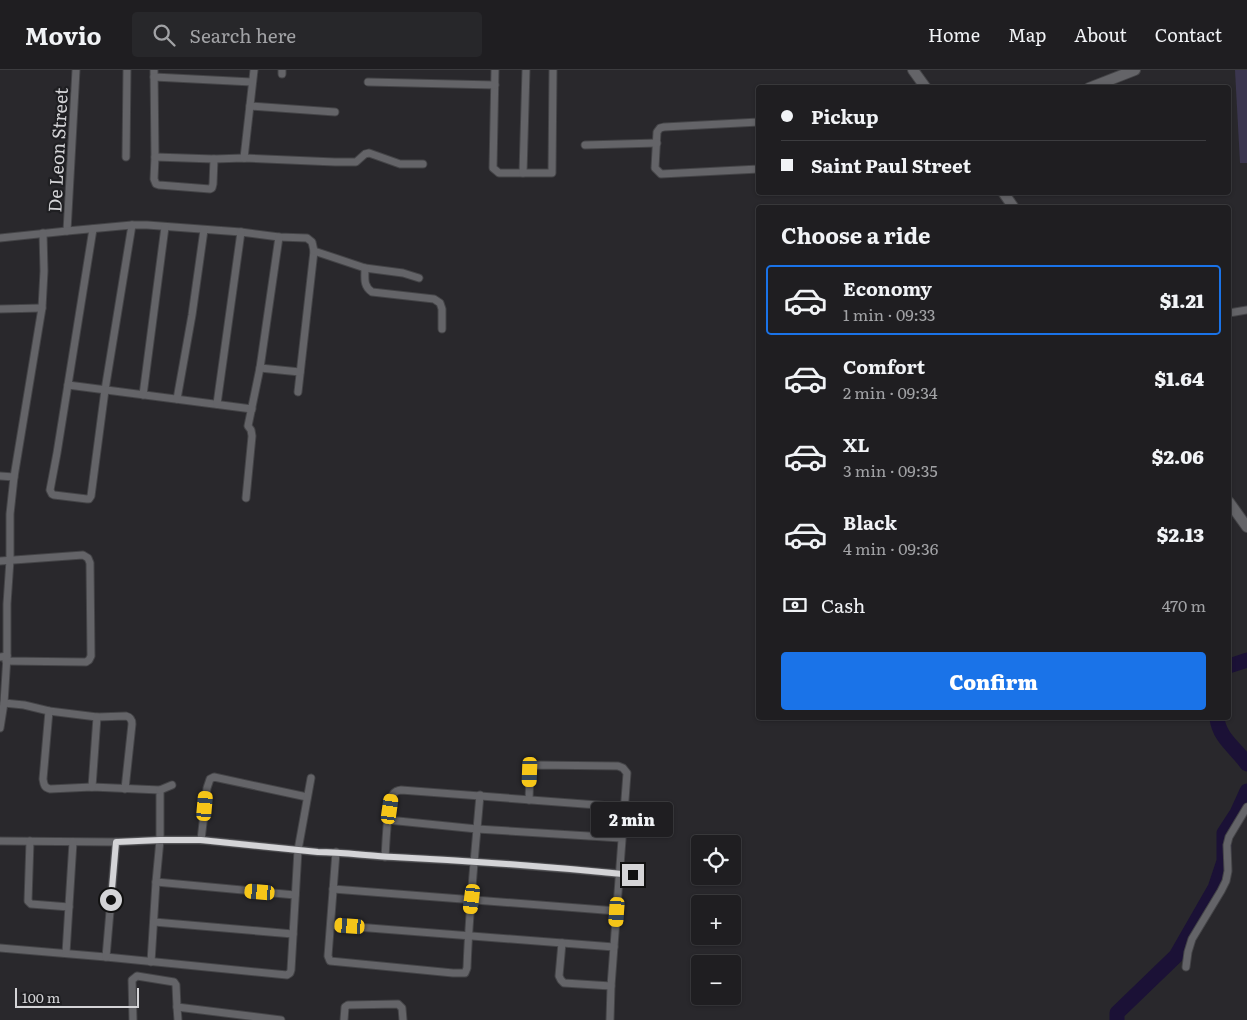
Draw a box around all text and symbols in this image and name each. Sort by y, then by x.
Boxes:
search box [132,12,482,57]
text: Movio [25,17,102,52]
icon: search [150,21,178,49]
text: Search here [190,21,296,49]
text: Home [928,21,980,48]
text: Map [1008,21,1046,48]
text: About [1074,21,1127,48]
text: Contact [1155,21,1222,48]
street label: De Leon Street [40,86,74,213]
text: Pickup [811,102,879,130]
text: Saint Paul Street [811,151,971,179]
text: Choose a ride [781,218,930,251]
text: Economy [843,274,932,302]
icon: car [783,278,828,323]
text: $1.21 [1160,286,1204,314]
text: 1 min · 09:33 [843,302,936,326]
text: Comfort [843,352,925,380]
icon: car [783,356,828,401]
text: $1.64 [1155,364,1204,392]
text: 2 min · 09:34 [843,380,938,404]
text: XL [843,430,870,458]
icon: car [783,434,828,479]
text: $2.06 [1152,442,1204,470]
text: 3 min · 09:35 [843,458,938,482]
text: Black [843,508,897,536]
icon: car [783,512,828,557]
text: $2.13 [1157,520,1204,548]
text: 4 min · 09:36 [843,536,938,560]
icon: cash [781,591,809,619]
text: Cash [821,591,865,619]
text: 470 m [1162,593,1206,617]
button: Confirm [781,652,1206,710]
car [521,757,538,787]
car [196,790,213,822]
car [380,793,399,825]
callout: 2 min [592,802,674,838]
text: 2 min [609,807,655,831]
map controls [691,835,741,1005]
button: locate [691,835,741,885]
route end [622,864,644,886]
car [244,883,275,901]
car [462,883,481,915]
route start [100,889,122,911]
button: + [691,895,741,945]
car [608,897,625,927]
car [334,917,365,935]
button: − [691,955,741,1005]
scale bar [15,985,139,1008]
text: 100 m [22,987,60,1007]

